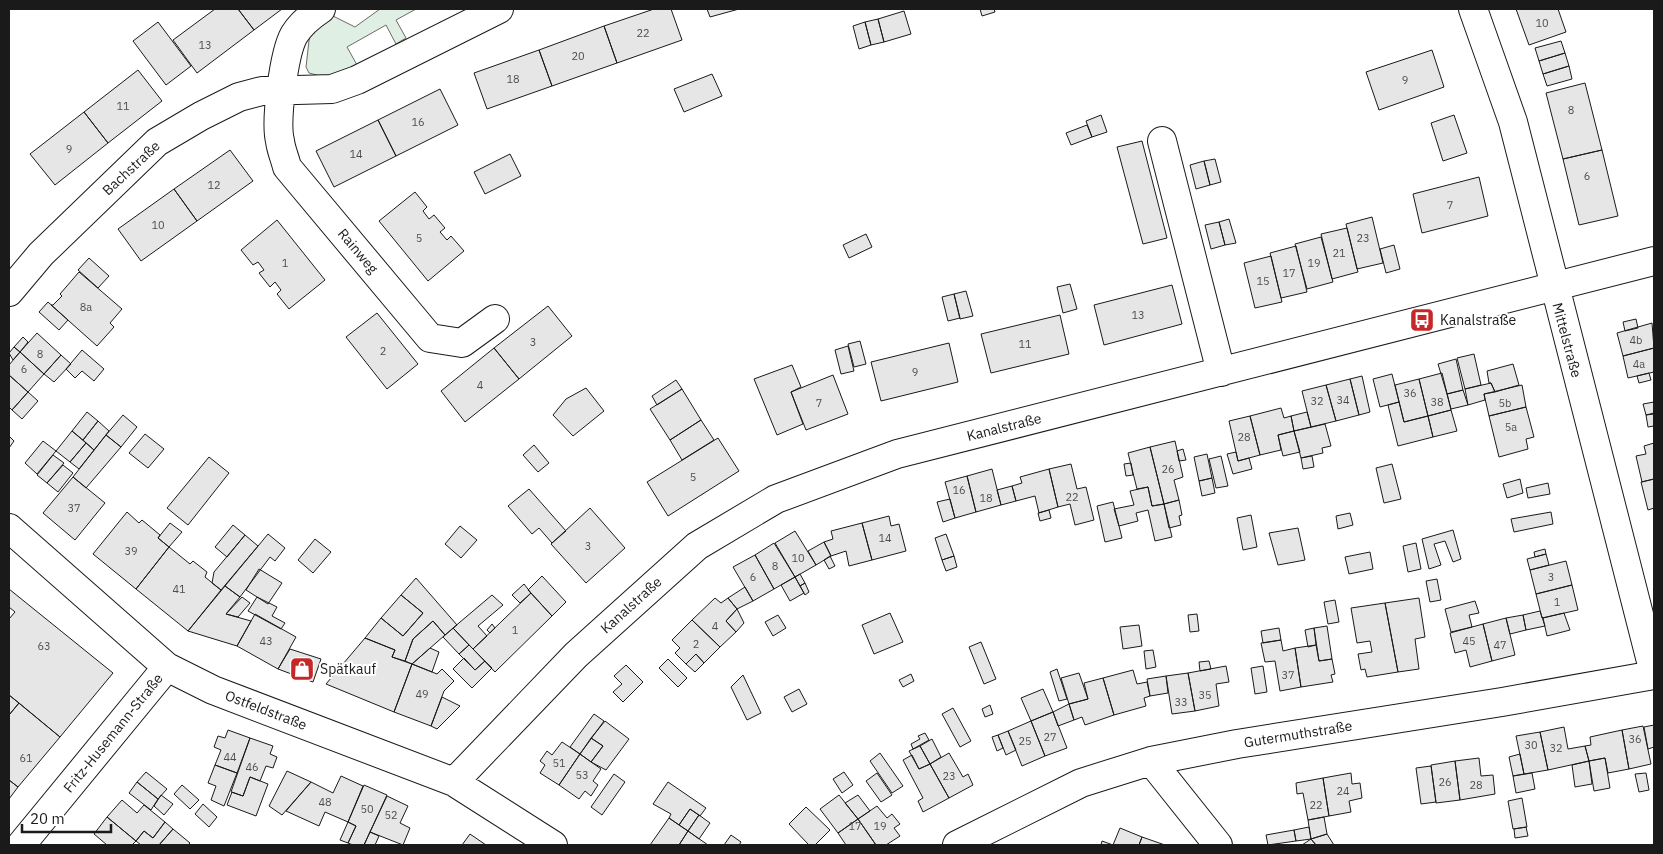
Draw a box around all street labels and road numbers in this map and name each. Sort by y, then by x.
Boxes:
street label: Bachstraße [98,136,164,199]
street label: Rainweg [334,225,382,278]
street label: Mittelstraße [1548,301,1586,380]
street label: Kanalstraße [965,409,1043,445]
street label: Kanalstraße [597,573,666,637]
street label: Fritz-Husemann-Straße [59,669,167,796]
street label: Ostfeldstraße [222,686,310,734]
street label: Gutermuthstraße [1243,717,1354,751]

